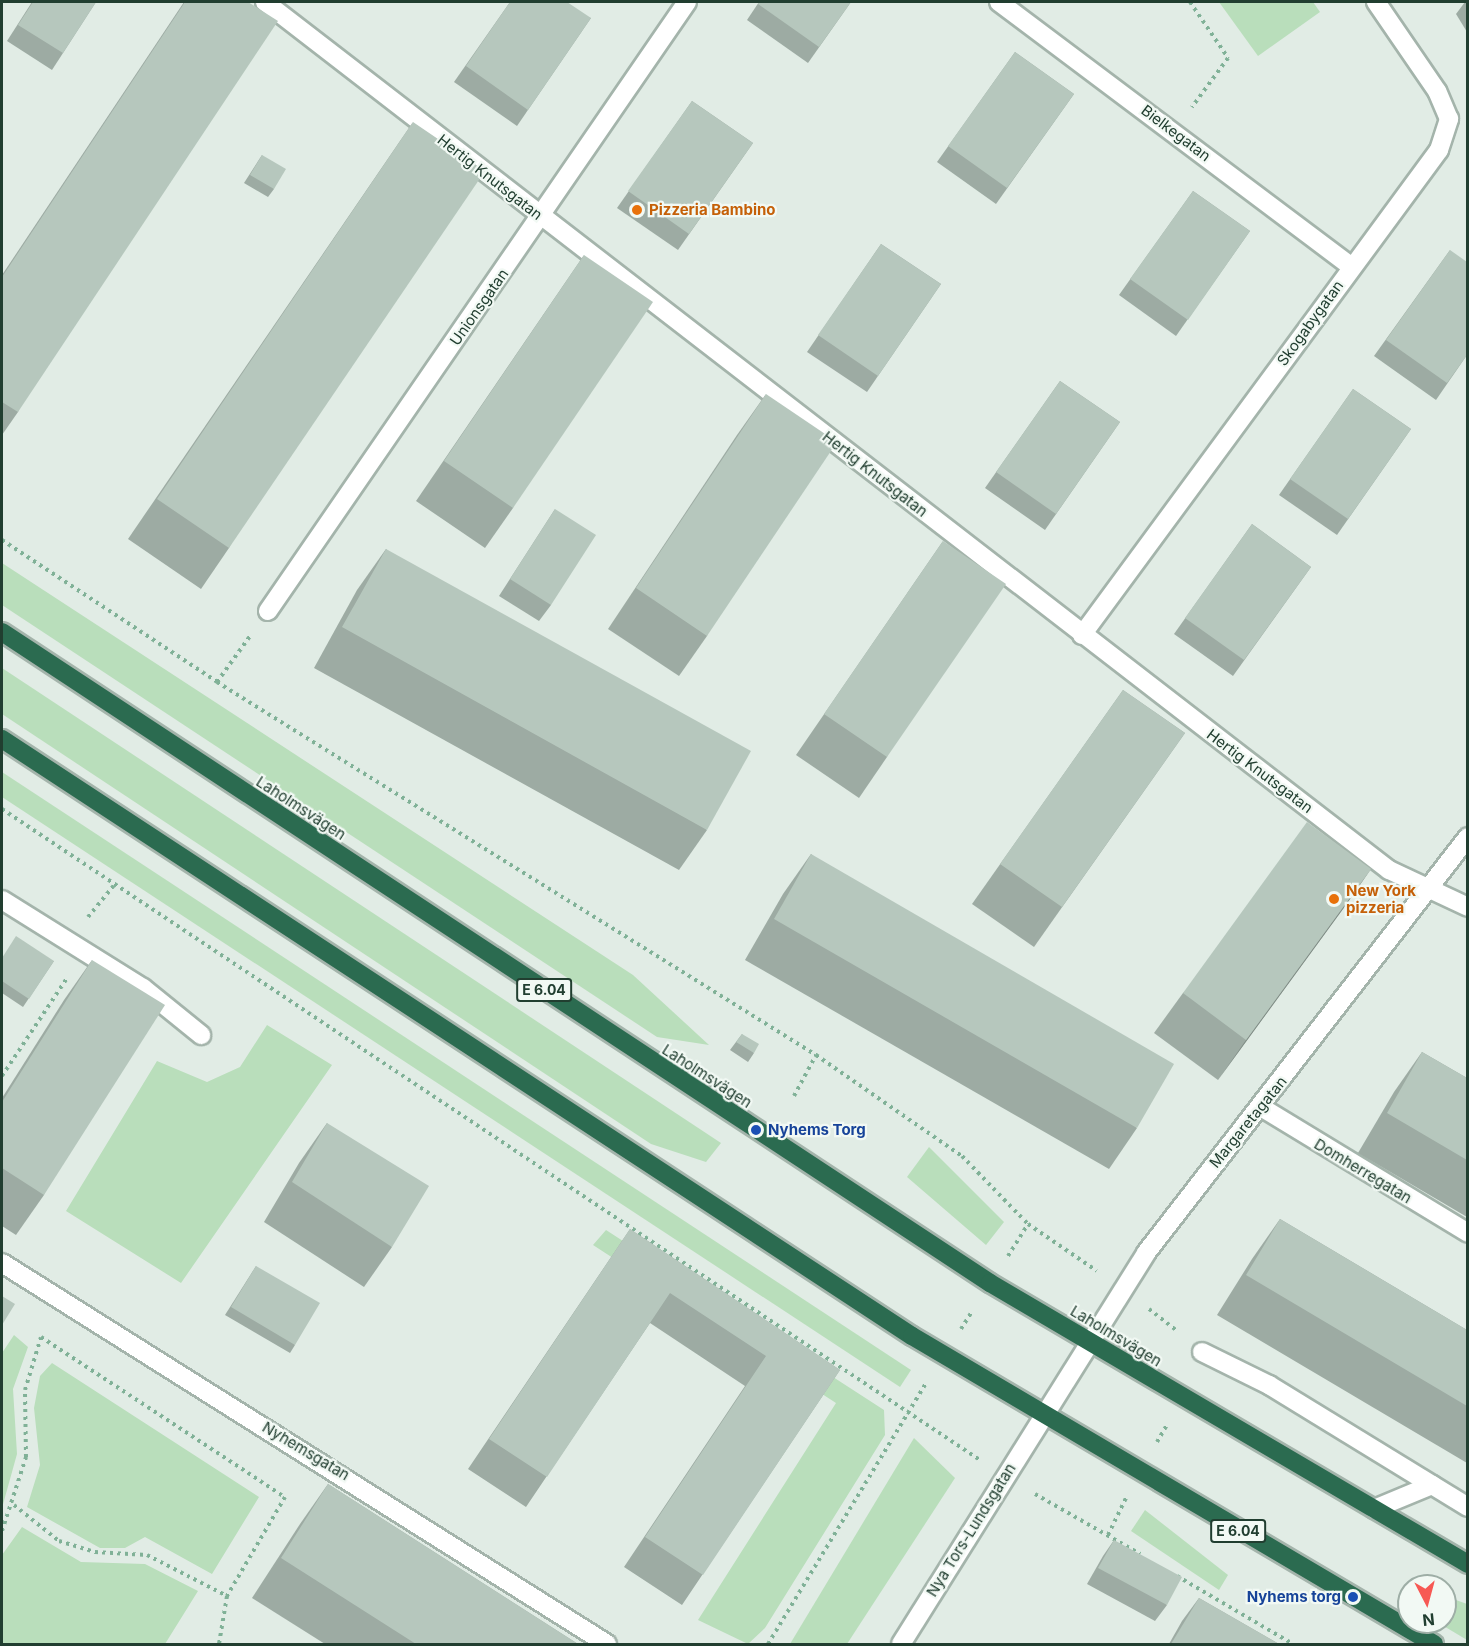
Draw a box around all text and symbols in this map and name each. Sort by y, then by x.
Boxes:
street label: Bielkegatan [1138,101,1214,165]
street label: Hertig Knutsgatan [434,130,546,224]
place label: Pizzeria Bambino [649,201,776,219]
marker: Pizzeria Bambino [630,203,644,217]
street label: Unionsgatan [446,265,512,349]
street label: Skogabygatan [1273,277,1347,369]
street label: Hertig Knutsgatan [819,427,931,521]
street label: Hertig Knutsgatan [1203,725,1317,817]
street label: Laholmsvägen [253,772,349,844]
place label: New York pizzeria [1346,881,1416,916]
marker: New York pizzeria [1327,892,1341,906]
road number: E 6.04 [516,979,572,1001]
street label: Laholmsvägen [659,1040,755,1112]
street label: Margaretagatan [1206,1073,1290,1171]
place label: Nyhems Torg [768,1121,866,1139]
marker: Nyhems Torg [749,1123,763,1137]
street label: Domherregatan [1311,1135,1415,1207]
street label: Laholmsvägen [1067,1302,1165,1370]
street label: Nyhemsgatan [259,1418,353,1484]
street label: Nya Tors-Lundsgatan [923,1460,1019,1600]
road number: E 6.04 [1210,1520,1266,1542]
north arrow [1397,1574,1457,1634]
place label: Nyhems torg [1247,1588,1341,1606]
marker: Nyhems torg [1346,1590,1360,1604]
text: N [1422,1609,1436,1630]

